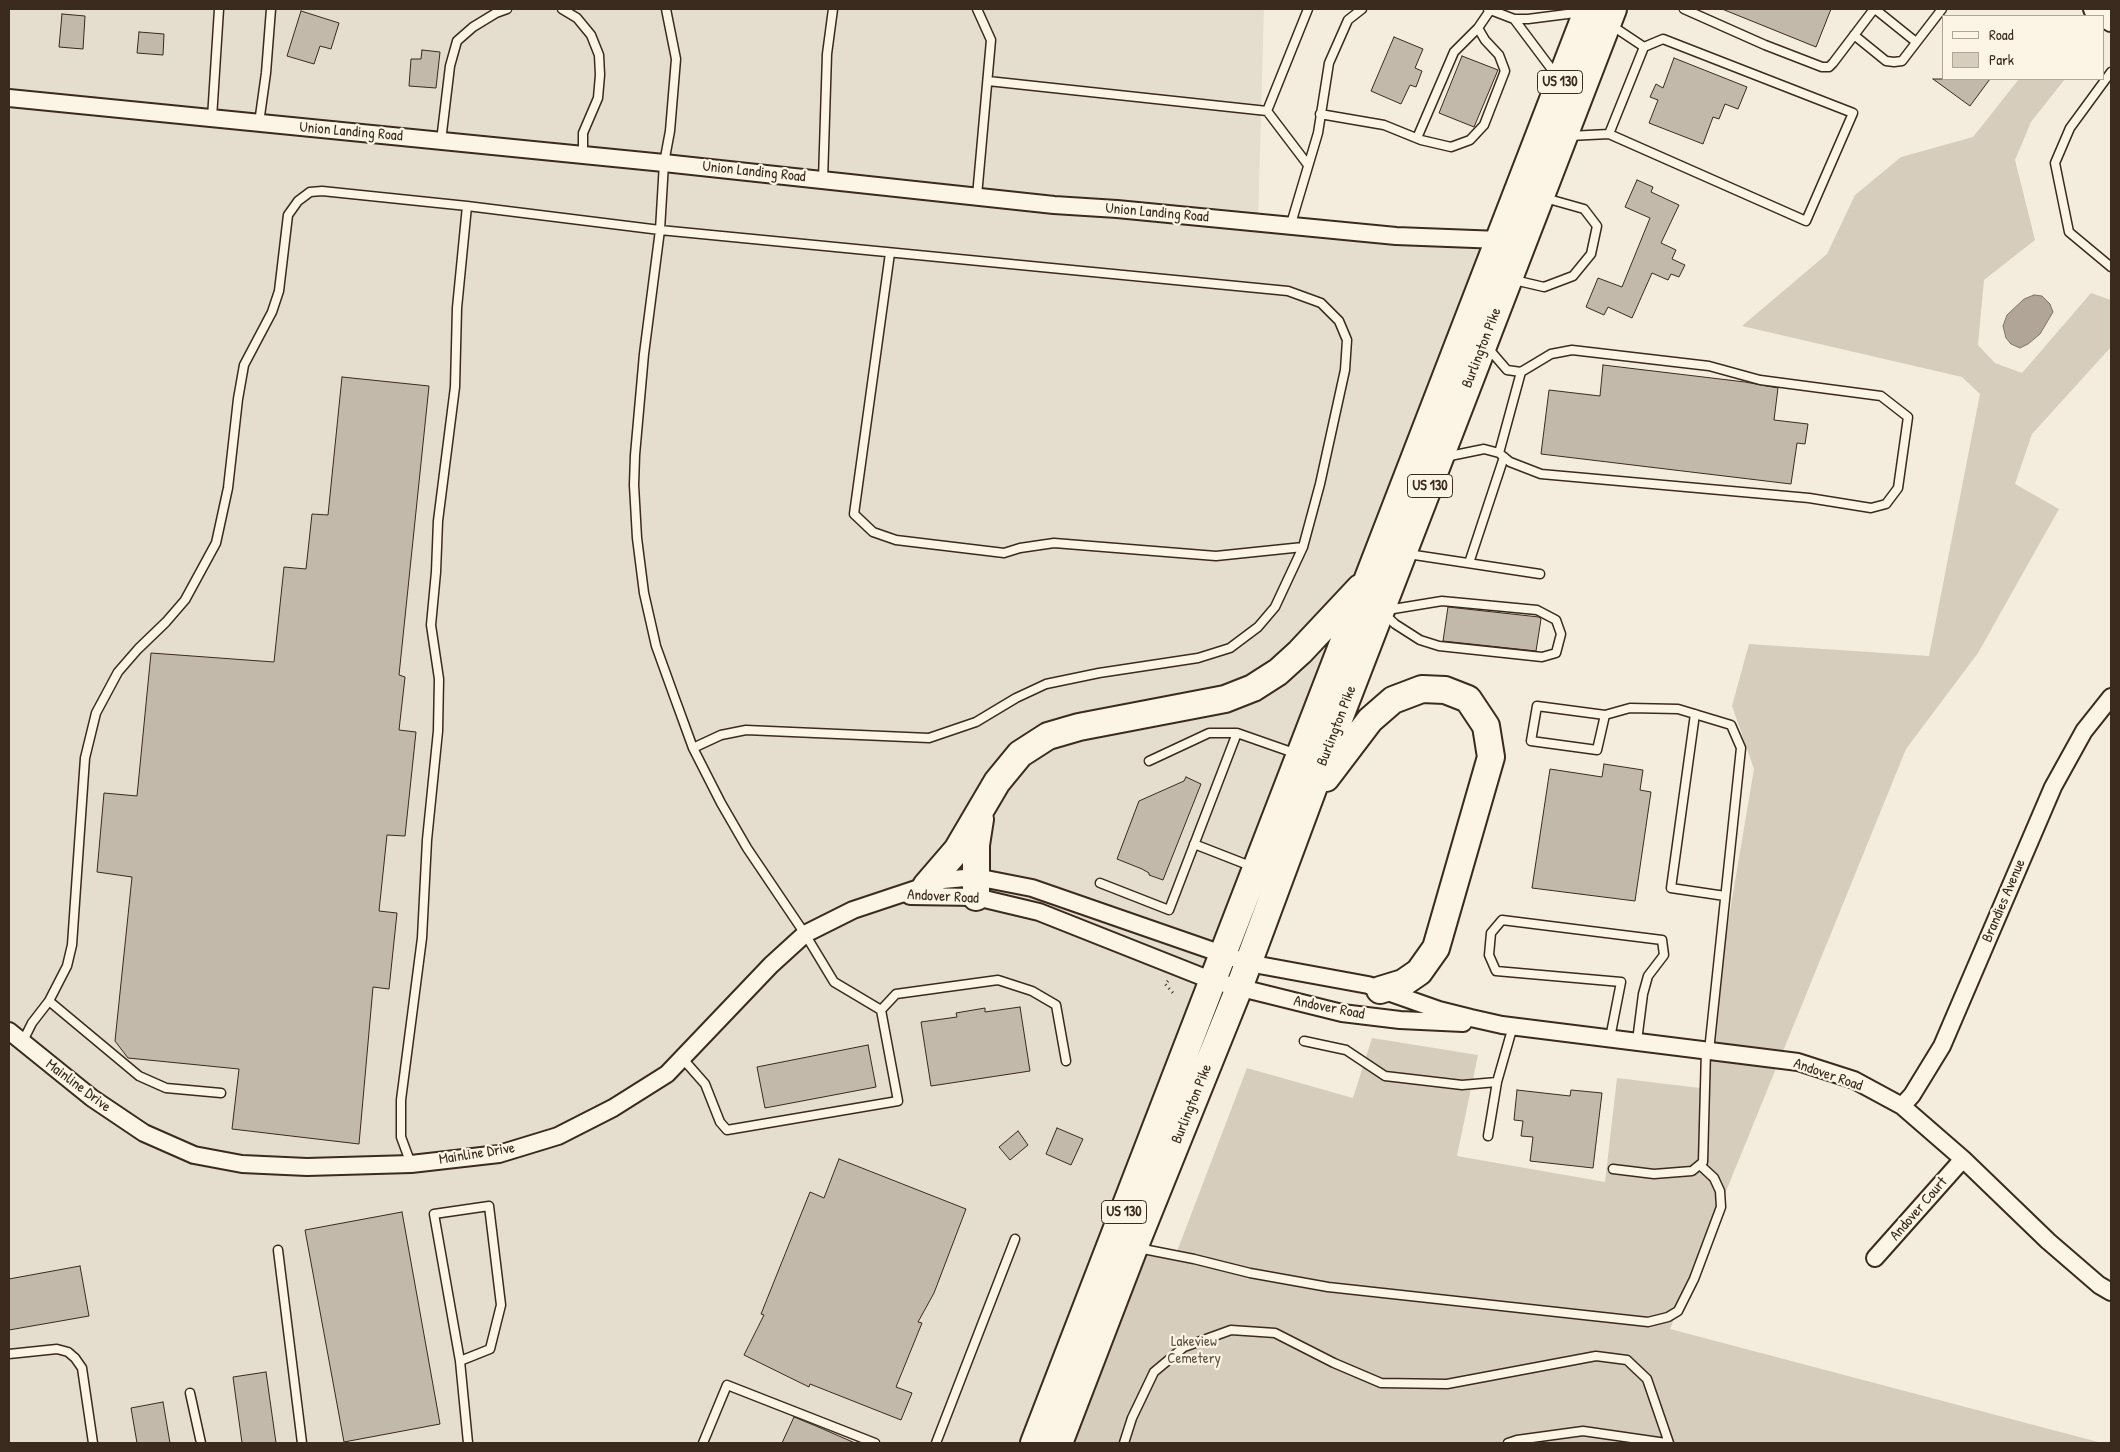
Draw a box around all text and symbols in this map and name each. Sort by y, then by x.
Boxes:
legend [1942,15,2105,80]
text: Road [1989,24,2014,45]
text: Park [1989,49,2014,70]
road number: US 130 [1538,70,1582,94]
street label: Union Landing Road [299,119,403,145]
street label: Union Landing Road [702,158,806,186]
street label: Union Landing Road [1105,200,1209,226]
street label: Burlington Pike [1458,305,1506,391]
road number: US 130 [1408,474,1452,498]
street label: Burlington Pike [1313,683,1361,769]
street label: Brandies Avenue [1978,857,2030,945]
street label: Andover Road [907,886,979,908]
street label: Andover Road [1292,992,1366,1024]
street label: Andover Road [1791,1055,1865,1095]
street label: Mainline Drive [42,1056,114,1116]
street label: Burlington Pike [1168,1062,1216,1146]
street label: Mainline Drive [438,1139,516,1169]
street label: Andover Court [1886,1174,1952,1244]
road number: US 130 [1102,1200,1146,1224]
park label: Lakeview Cemetery [1167,1333,1221,1368]

